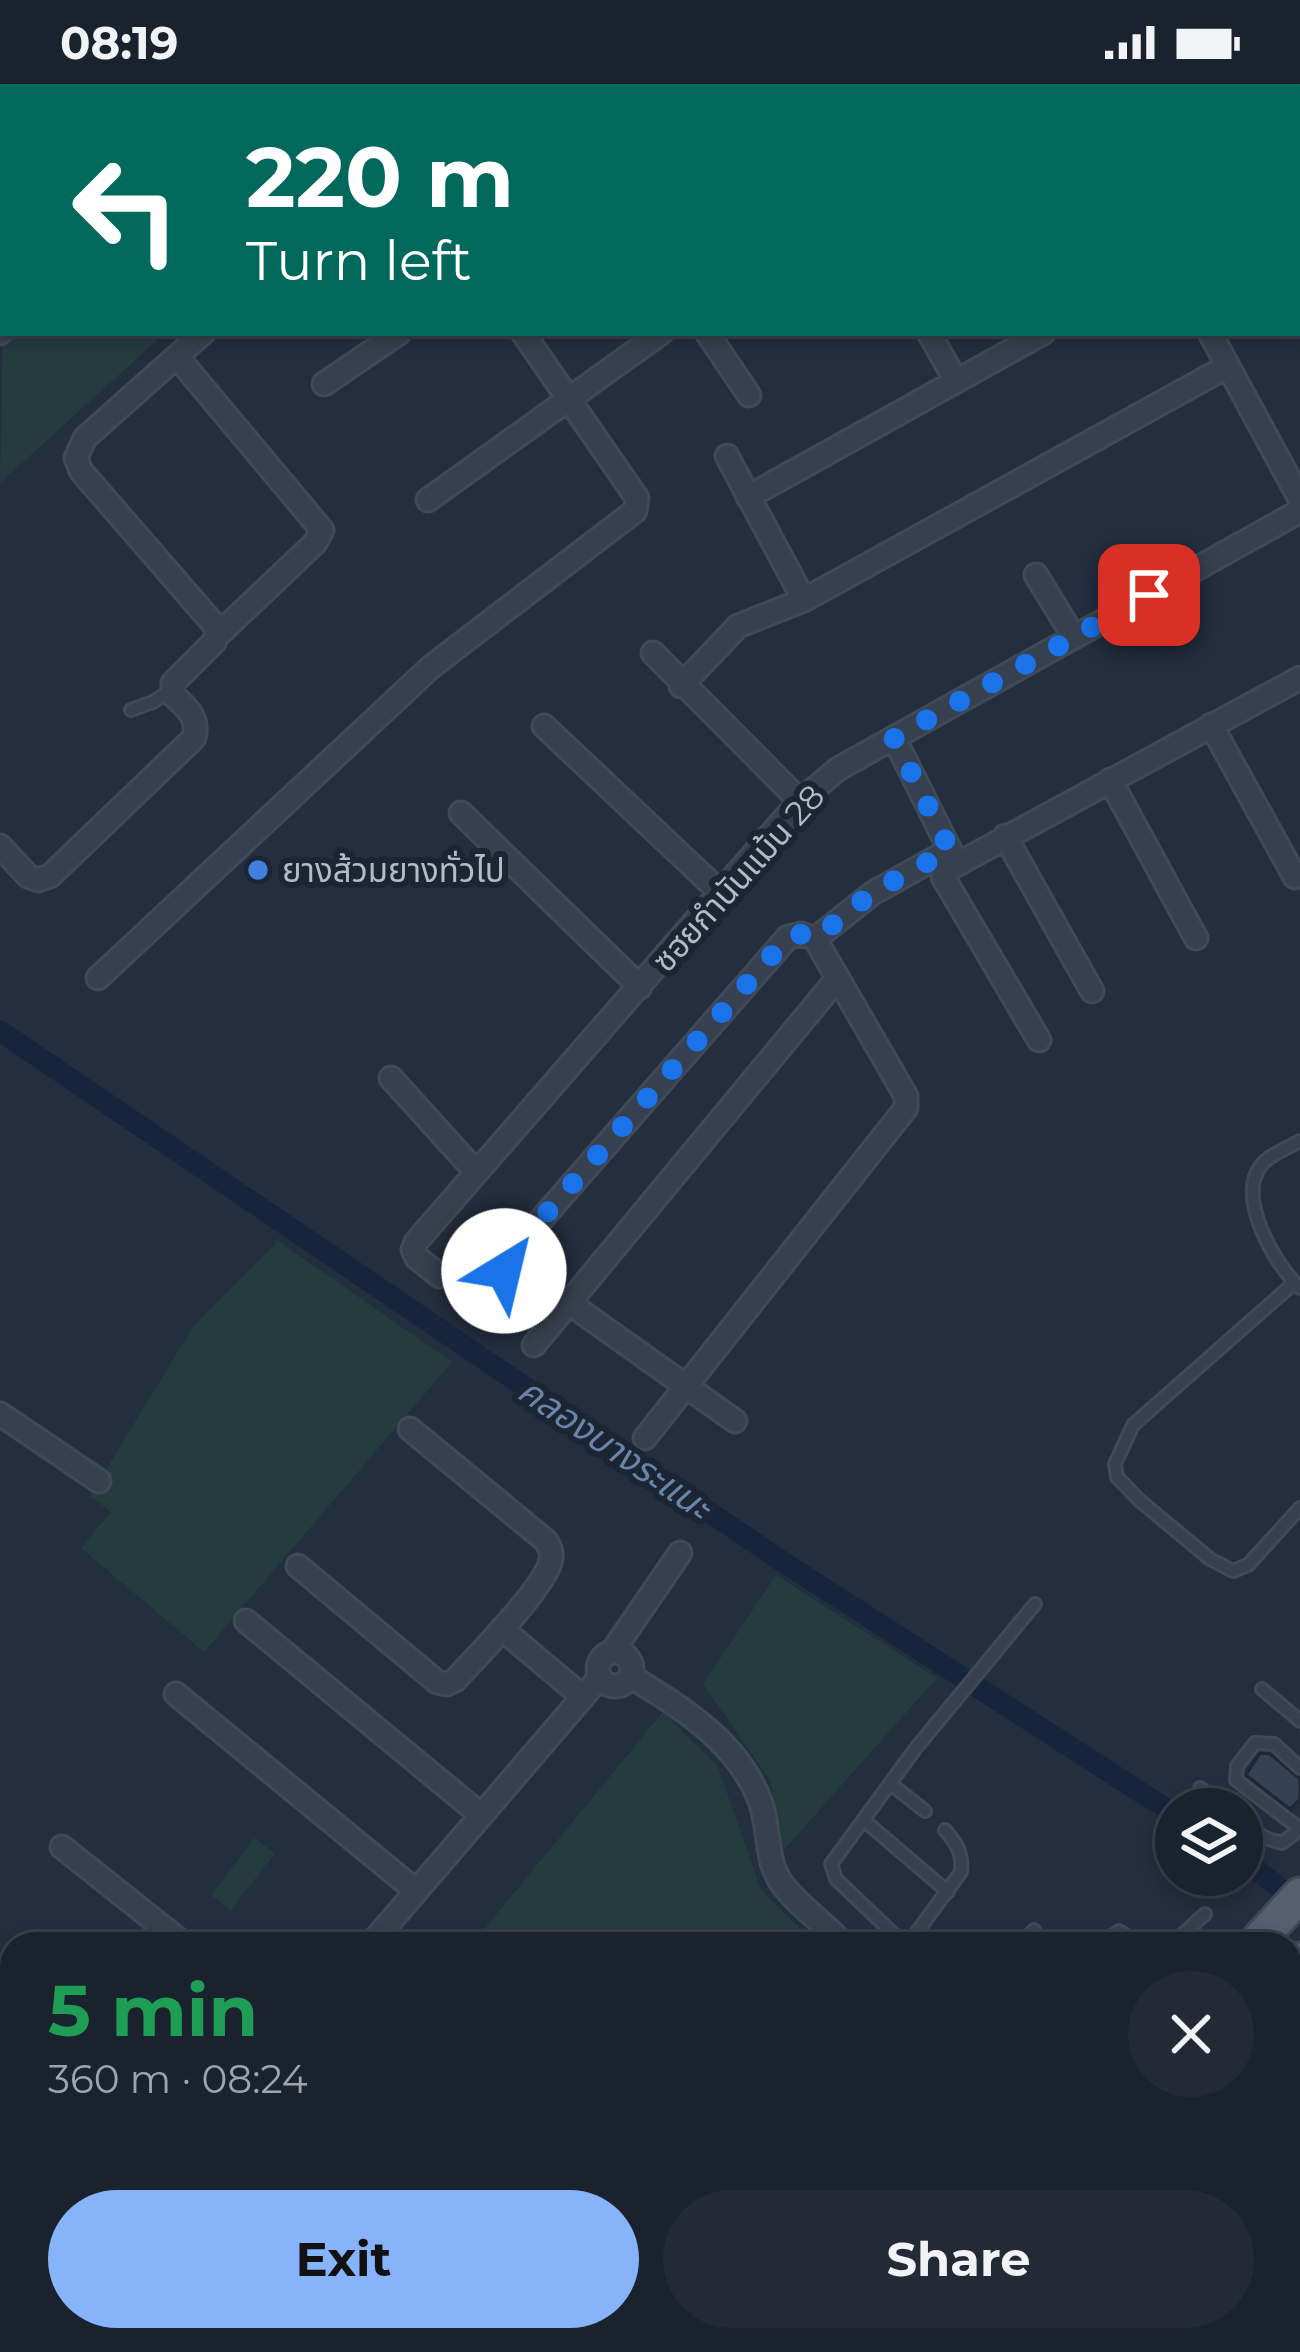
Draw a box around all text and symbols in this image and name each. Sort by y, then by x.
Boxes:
text: 08:19 [60,15,178,70]
text: 220 m [246,126,514,228]
icon: left [48,132,204,288]
text: Turn left [246,228,472,294]
pin [1098,544,1200,646]
icon: arrive [1116,562,1182,628]
street label: ซฮยกำนันแม้น 28 [644,776,832,980]
place label: ยางส้วมยางทั่วไป [282,850,505,890]
marker: ยางส้วมยางทั่วไป [245,857,271,883]
position arrow [441,1208,567,1334]
water label: คลองบางระแนะ [510,1368,722,1530]
map controls [1155,1788,1263,1896]
button: layers [1155,1788,1263,1896]
text: 5 min [48,1966,258,2054]
button: close [1128,1971,1254,2097]
text: 360 m · 08:24 [48,2055,307,2103]
button: Exit [48,2190,639,2328]
button: Share [663,2190,1254,2328]

